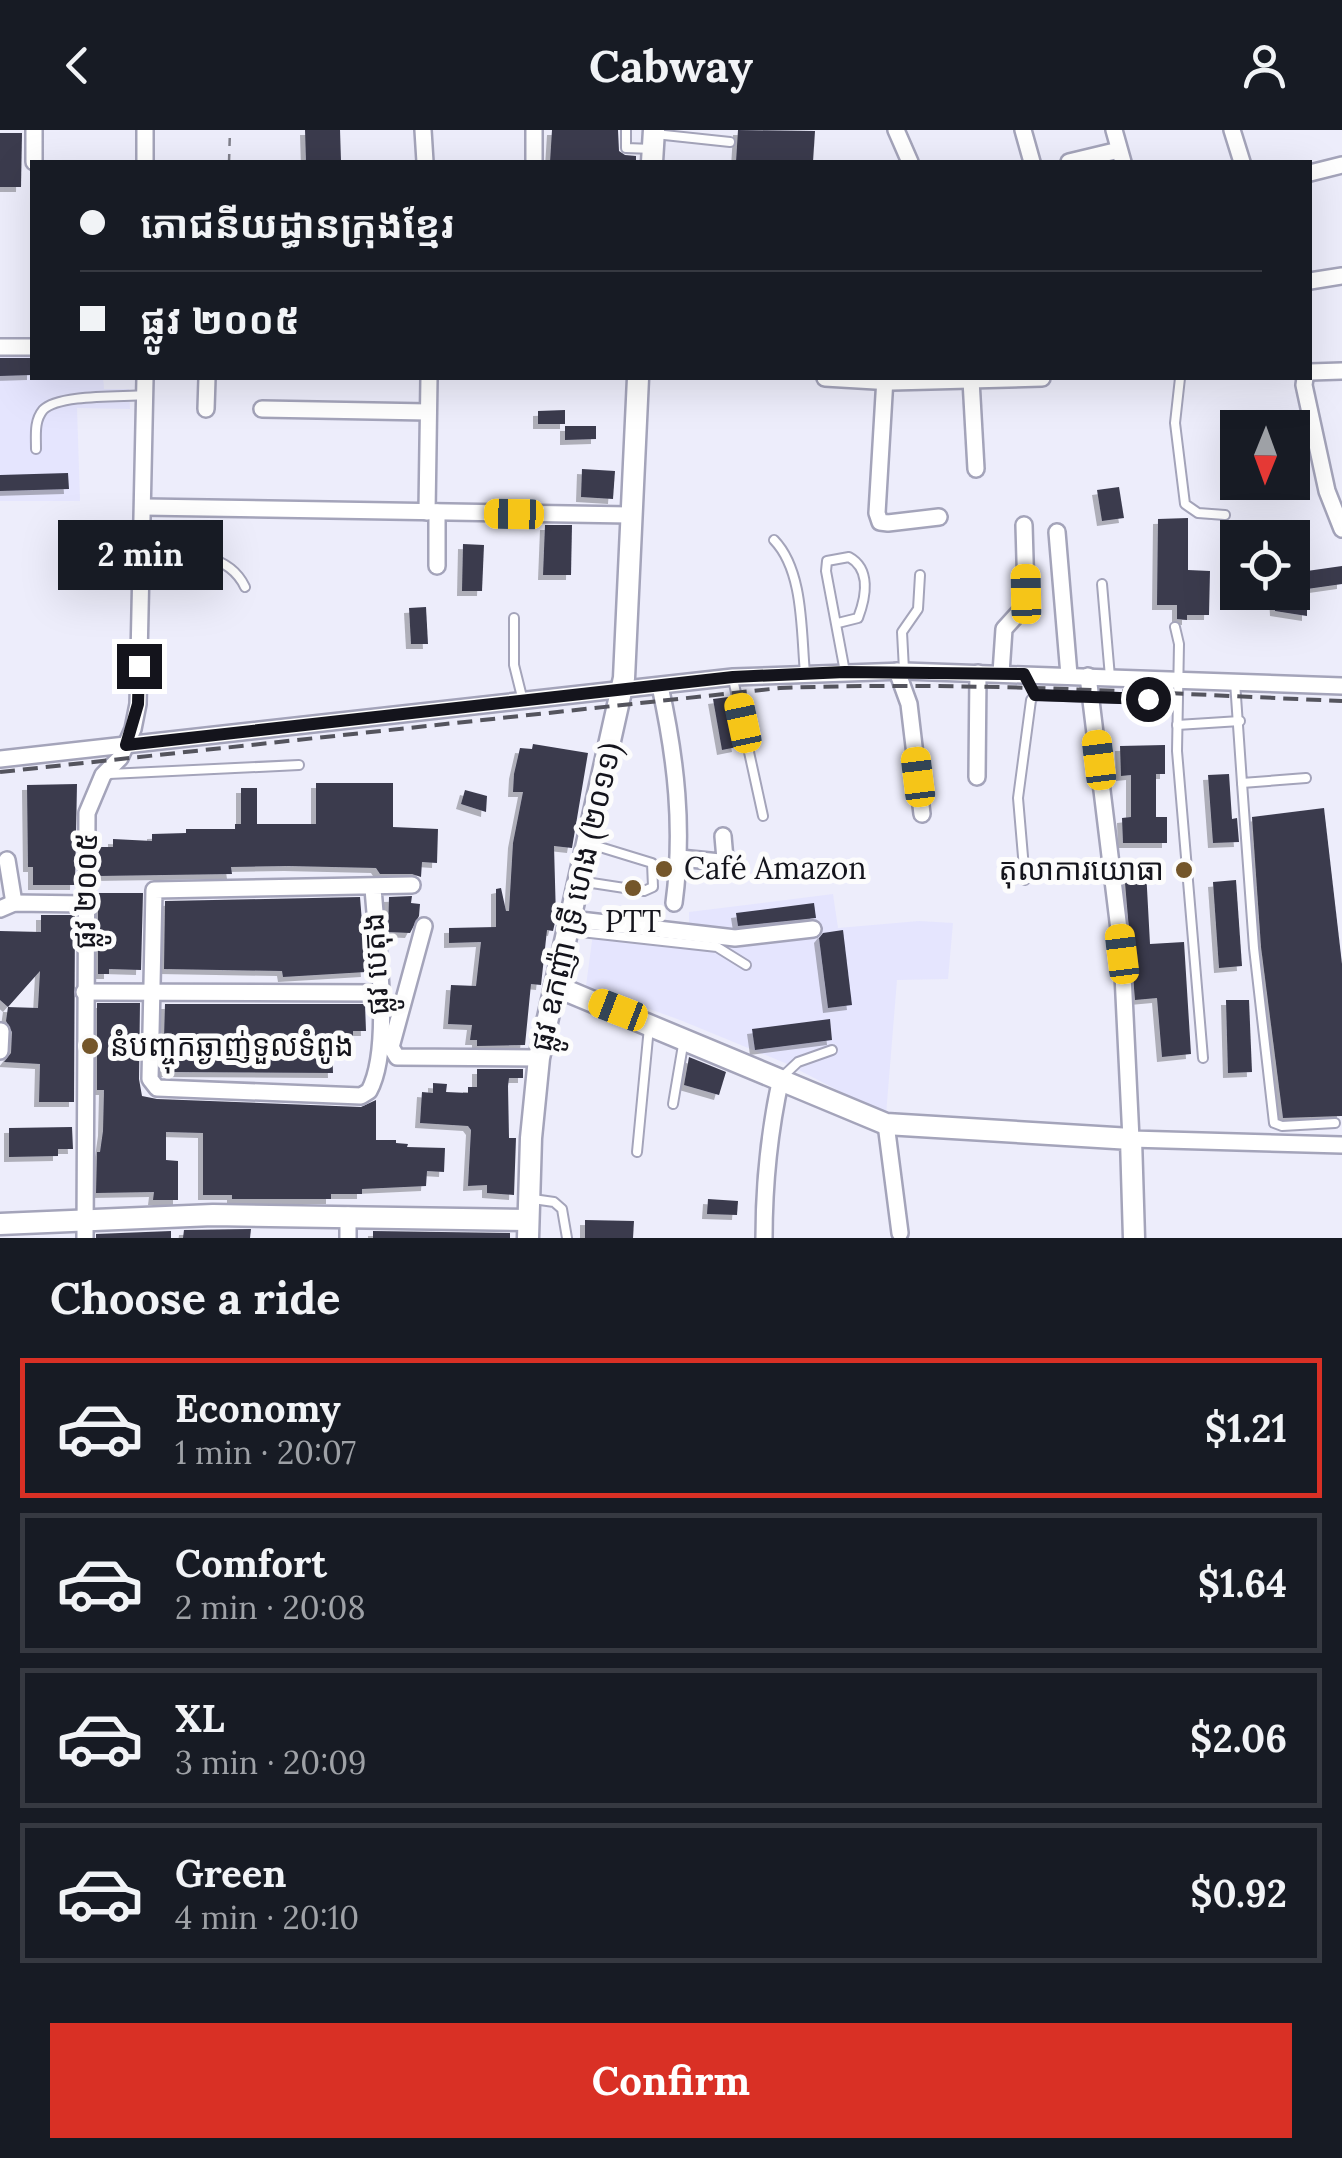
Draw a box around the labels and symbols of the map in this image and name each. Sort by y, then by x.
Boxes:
north arrow [1220,410,1310,500]
car [484,498,544,530]
callout: 2 min [56,521,222,591]
car [1010,564,1042,624]
route end [117,644,162,689]
route start [1126,677,1171,722]
car [722,691,764,755]
car [1080,728,1118,792]
street label: ផ្លូវ ឧកញ៉ា ទ្រី ហេង (២០១១) [521,739,637,1057]
car [899,745,937,809]
street label: ផ្លូវ ២០០៥ [65,832,113,950]
place label: Café Amazon [684,849,867,887]
place label: តុលាការយោធា [999,850,1164,889]
marker: Café Amazon [653,858,675,880]
marker: តុលាការយោធា [1173,859,1195,881]
marker: PTT [622,877,644,899]
place label: PTT [605,902,661,940]
street label: ផ្លូវ បេតុង [353,911,405,1016]
car [1103,922,1141,986]
car [585,985,651,1035]
place label: នំបញ្ចុកឆ្ងាញ់ទួលទំពូង [110,1026,354,1074]
marker: នំបញ្ចុកឆ្ងាញ់ទួលទំពូង [79,1035,101,1057]

